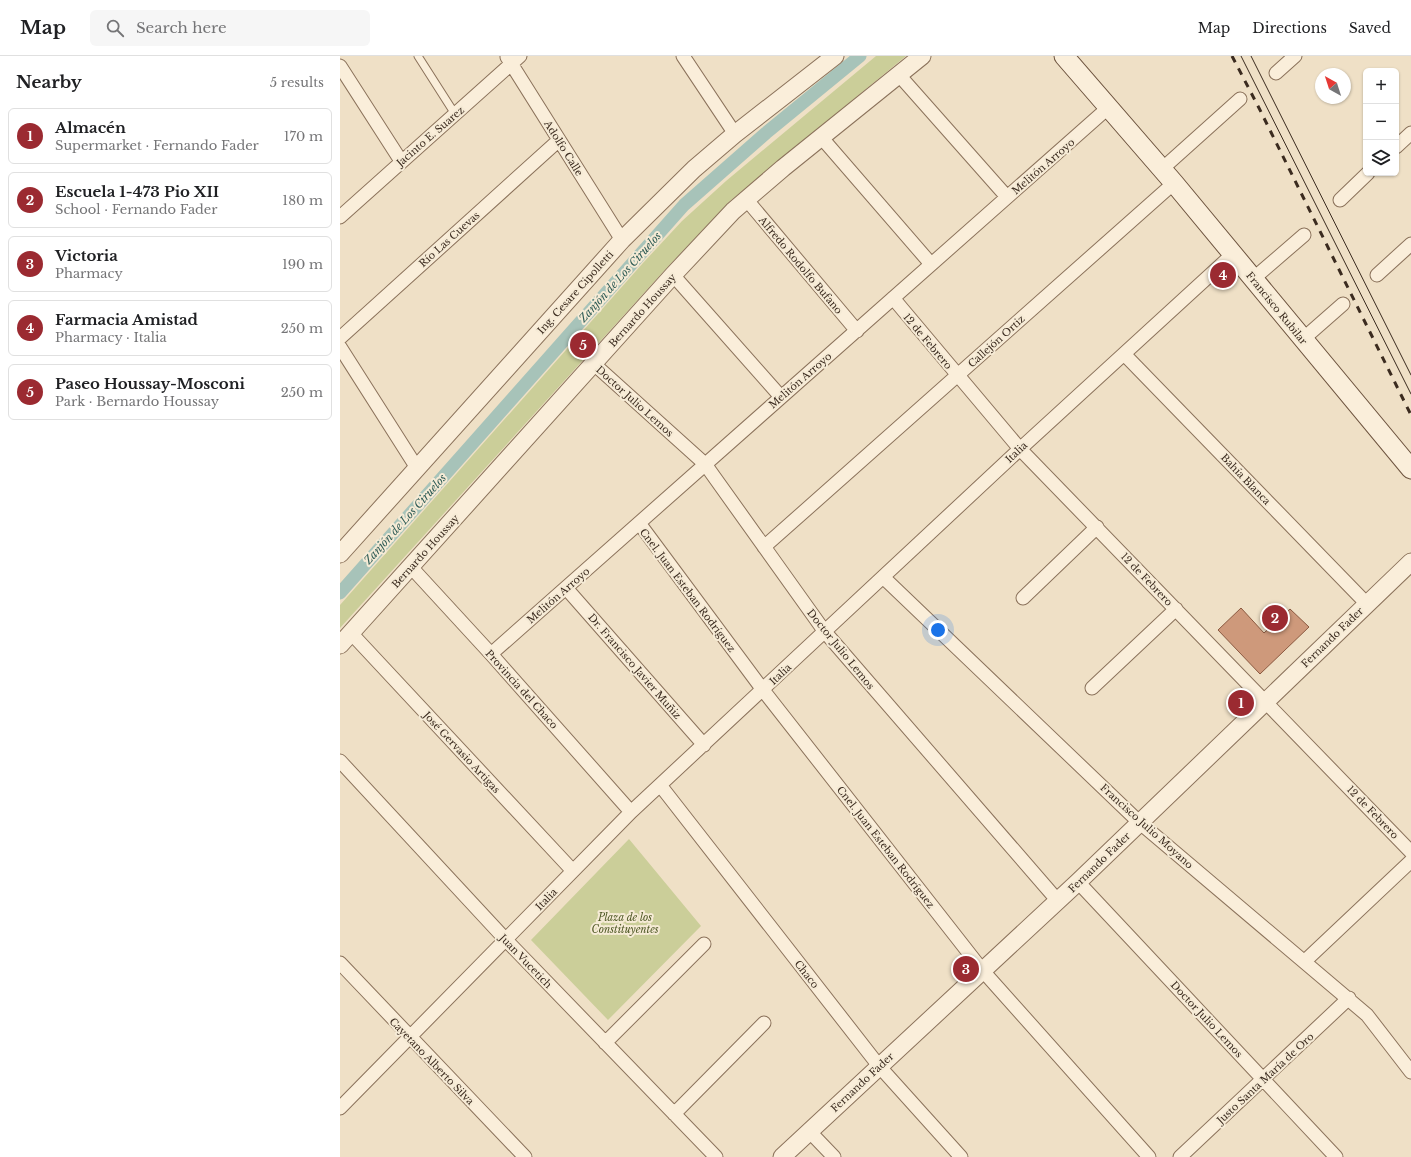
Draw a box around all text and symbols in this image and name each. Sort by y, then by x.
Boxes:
search box [90,10,370,46]
text: Map [20,16,66,39]
icon: search [104,17,126,39]
text: Search here [136,18,227,37]
text: Map [1198,19,1230,37]
text: Directions [1252,19,1327,37]
text: Saved [1349,19,1391,37]
north arrow [1315,68,1351,104]
map controls [1363,68,1399,176]
button: + [1363,68,1399,104]
text: Nearby [16,72,82,93]
text: 5 results [270,74,324,91]
street label: Jacinto E. Suarez [392,103,467,171]
button: − [1363,104,1399,140]
street label: Adolfo Calle [541,117,586,179]
text: Almacén [55,118,126,137]
text: 1 [27,128,33,145]
text: 170 m [284,128,323,145]
street label: Melitón Arroyo [1009,135,1078,197]
text: Supermarket · Fernando Fader [55,137,259,154]
button: layers [1363,140,1399,176]
text: Escuela 1-473 Pio XII [55,182,219,201]
text: 2 [26,192,34,209]
text: 180 m [282,192,323,209]
text: School · Fernando Fader [55,201,218,218]
street label: Río Las Cuevas [416,208,483,270]
street label: Alfredo Rodolfo Bufano [755,213,846,317]
water label: Zanjón de Los Ciruelos [575,229,664,326]
text: Victoria [55,246,118,265]
street label: Ing. Cesare Cipolletti [535,248,617,337]
text: 3 [26,256,34,273]
text: 190 m [282,256,323,273]
pin: 4 [1210,260,1236,290]
text: Pharmacy [55,265,123,282]
street label: Francisco Rubilar [1243,269,1310,348]
street label: Bernardo Houssay [606,270,679,350]
text: Farmacia Amistad [55,310,198,329]
street label: 12 de Febrero [900,311,955,372]
street label: Callejón Ortiz [965,312,1028,370]
text: 4 [26,320,34,337]
text: 250 m [281,320,323,337]
text: Pharmacy · Italia [55,329,167,346]
pin: 5 [570,330,596,360]
street label: Melitón Arroyo [766,349,835,411]
street label: Doctor Julio Lemos [593,363,676,440]
text: Paseo Houssay-Mosconi [55,374,245,393]
text: 5 [26,384,34,401]
text: 250 m [281,384,323,401]
text: Park · Bernardo Houssay [55,393,219,410]
street label: Italia [1003,439,1030,466]
street label: Bahía Blanca [1218,451,1274,508]
water label: Zanjón de Los Ciruelos [360,471,449,568]
street label: Bernardo Houssay [389,511,462,591]
street label: Cnel. Juan Esteban Rodríguez [637,526,739,655]
street label: 12 de Febrero [1118,550,1176,609]
street label: Melitón Arroyo [524,564,593,626]
pin: 2 [1262,603,1288,633]
street label: Fernando Fader [1299,604,1366,670]
street label: Doctor Julio Lemos [804,606,877,693]
street label: Dr. Francisco Javier Muñiz [585,611,684,722]
your location [928,620,948,640]
street label: Provincia del Chaco [483,647,561,732]
street label: Italia [767,661,794,688]
pin: 1 [1228,688,1254,718]
street label: José Gervasio Artigas [419,707,503,796]
street label: Francisco Julio Moyano [1097,781,1196,872]
street label: 12 de Febrero [1344,783,1402,842]
street label: Cnel. Juan Esteban Rodríguez [834,784,938,911]
street label: Fernando Fader [1066,829,1133,895]
street label: Italia [533,885,560,913]
park label: Plaza de los Constituyentes [591,911,659,936]
street label: Juan Vucetich [495,930,555,991]
pin: 3 [953,954,979,984]
street label: Chaco [792,958,822,991]
street label: Doctor Julio Lemos [1168,978,1246,1061]
street label: Cayetano Alberto Silva [387,1015,477,1108]
street label: Justo Santa María de Oro [1213,1030,1317,1128]
street label: Fernando Fader [828,1050,897,1115]

